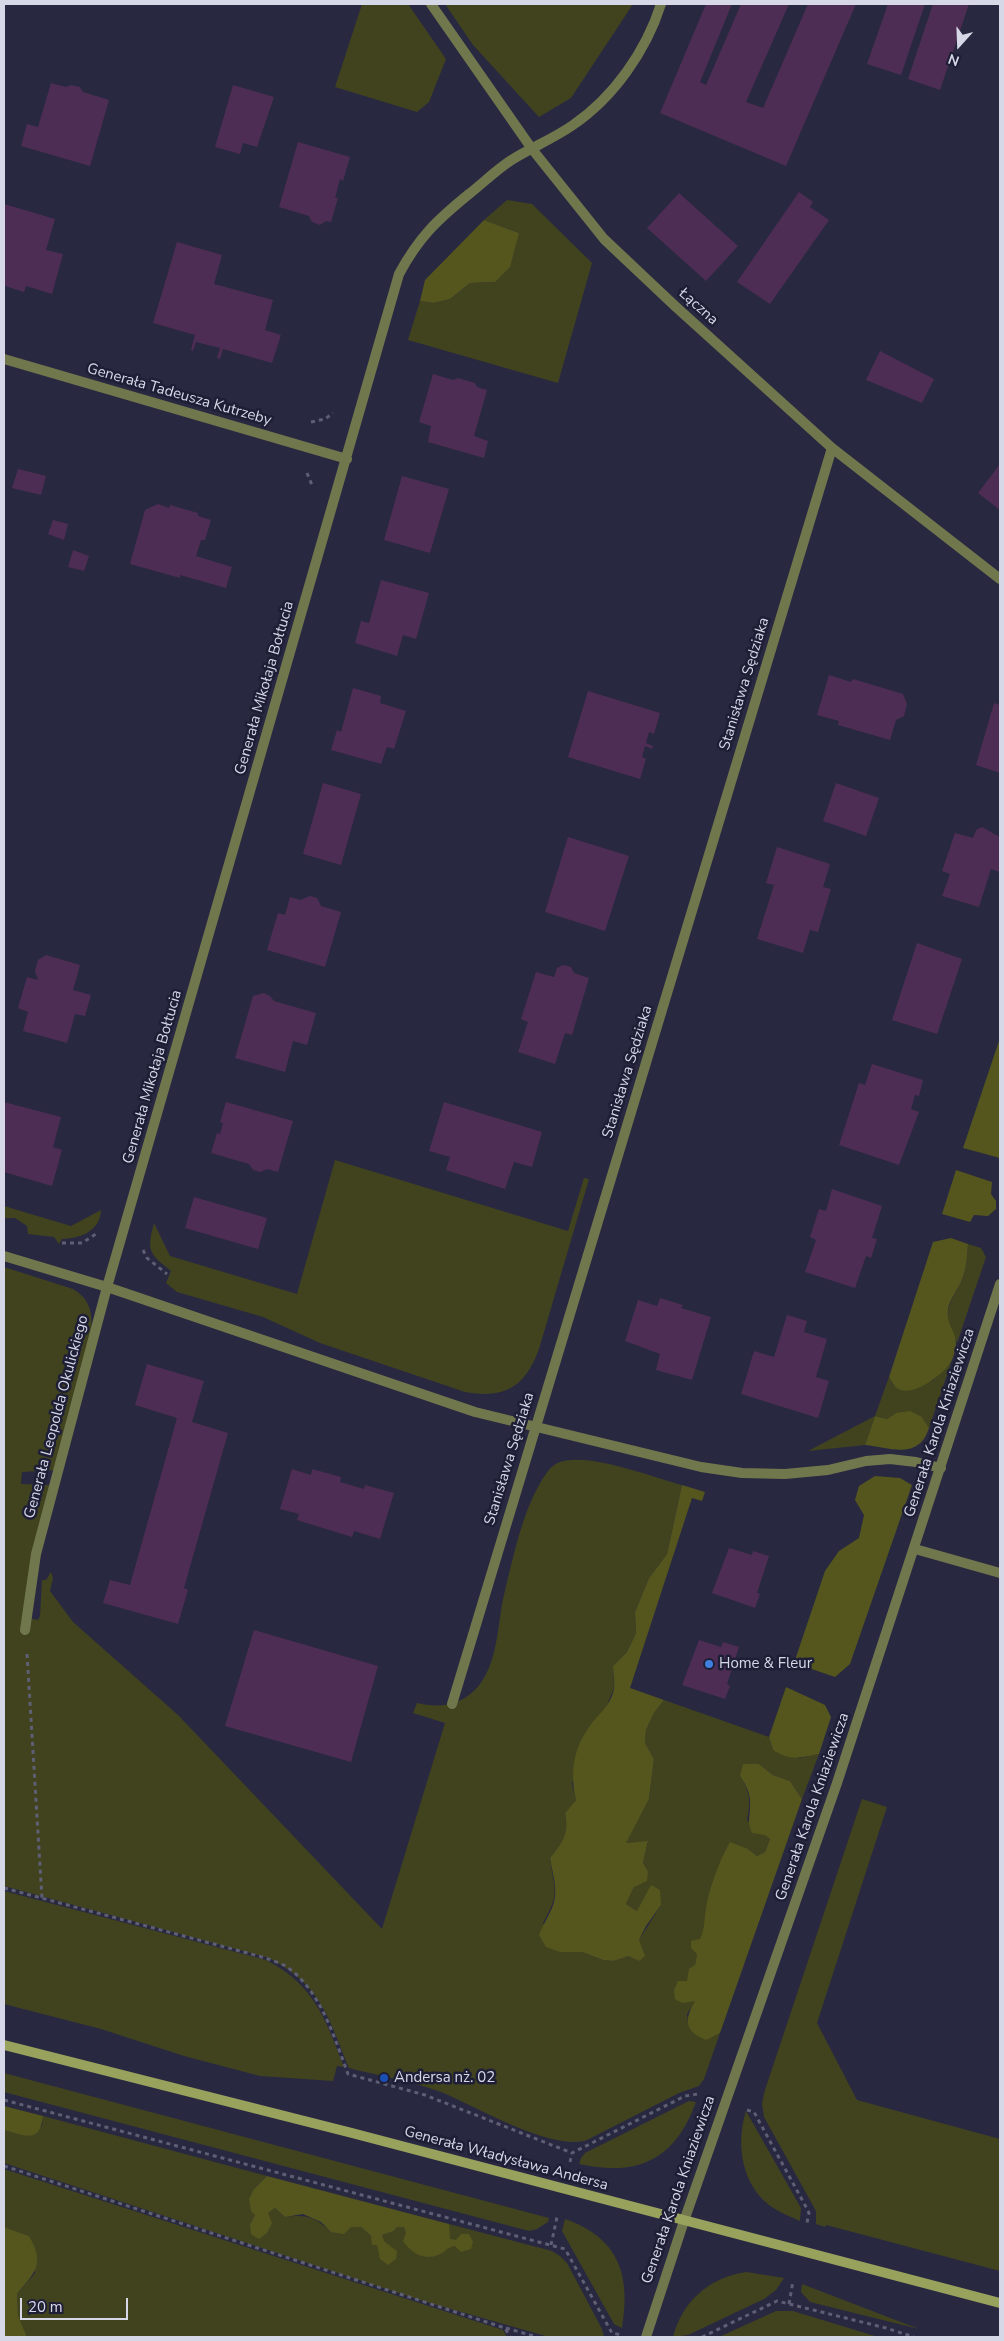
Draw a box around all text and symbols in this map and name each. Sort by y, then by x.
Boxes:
north arrow [934,20,984,70]
text: N [946,49,962,70]
street label: Łączna [675,285,721,329]
street label: Generała Tadeusza Kutrzeby [85,360,273,430]
street label: Generała Mikołaja Bołtucia [232,599,298,777]
street label: Stanisława Sędziaka [716,615,774,753]
street label: Generała Mikołaja Bołtucia [120,988,186,1166]
street label: Stanisława Sędziaka [599,1003,657,1141]
street label: Generała Leopolda Okulickiego [21,1313,93,1521]
street label: Generała Karola Kniaziewicza [901,1326,979,1520]
street label: Stanisława Sędziaka [481,1390,539,1528]
place label: Home & Fleur [719,1655,812,1673]
marker: Home & Fleur [703,1658,715,1670]
street label: Generała Karola Kniaziewicza [772,1711,854,1903]
place label: Andersa nż. 02 [394,2069,495,2087]
marker: Andersa nż. 02 [378,2072,390,2084]
street label: Generała Karola Kniaziewicza [638,2094,720,2286]
street label: Generała Władysława Andersa [402,2123,610,2195]
scale bar [22,2288,130,2320]
text: 20 m [28,2297,63,2317]

